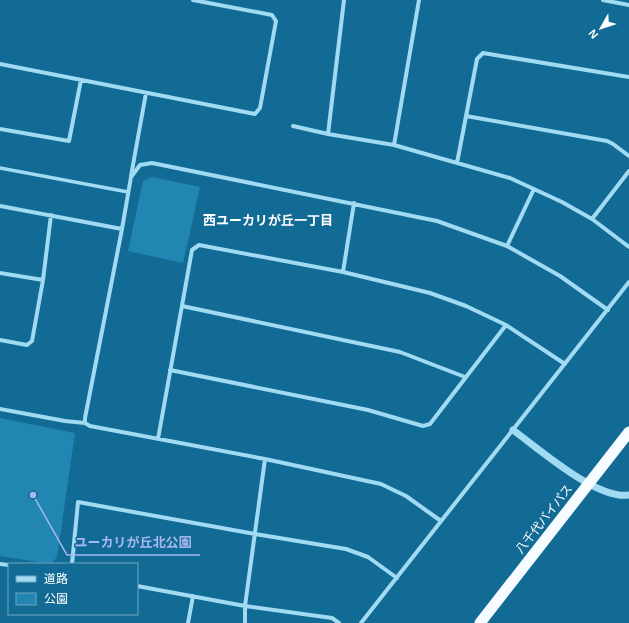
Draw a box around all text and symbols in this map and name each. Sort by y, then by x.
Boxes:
north arrow [581,8,621,48]
text: N [586,27,600,41]
district label: 西ユーカリが丘一丁目 [203,213,333,228]
street label: 八千代バイパス [513,482,575,556]
callout: ユーカリが丘北公園 [67,530,200,555]
text: ユーカリが丘北公園 [74,535,192,550]
legend [8,563,138,615]
text: 道路 [44,572,68,586]
text: 公園 [44,592,68,606]

